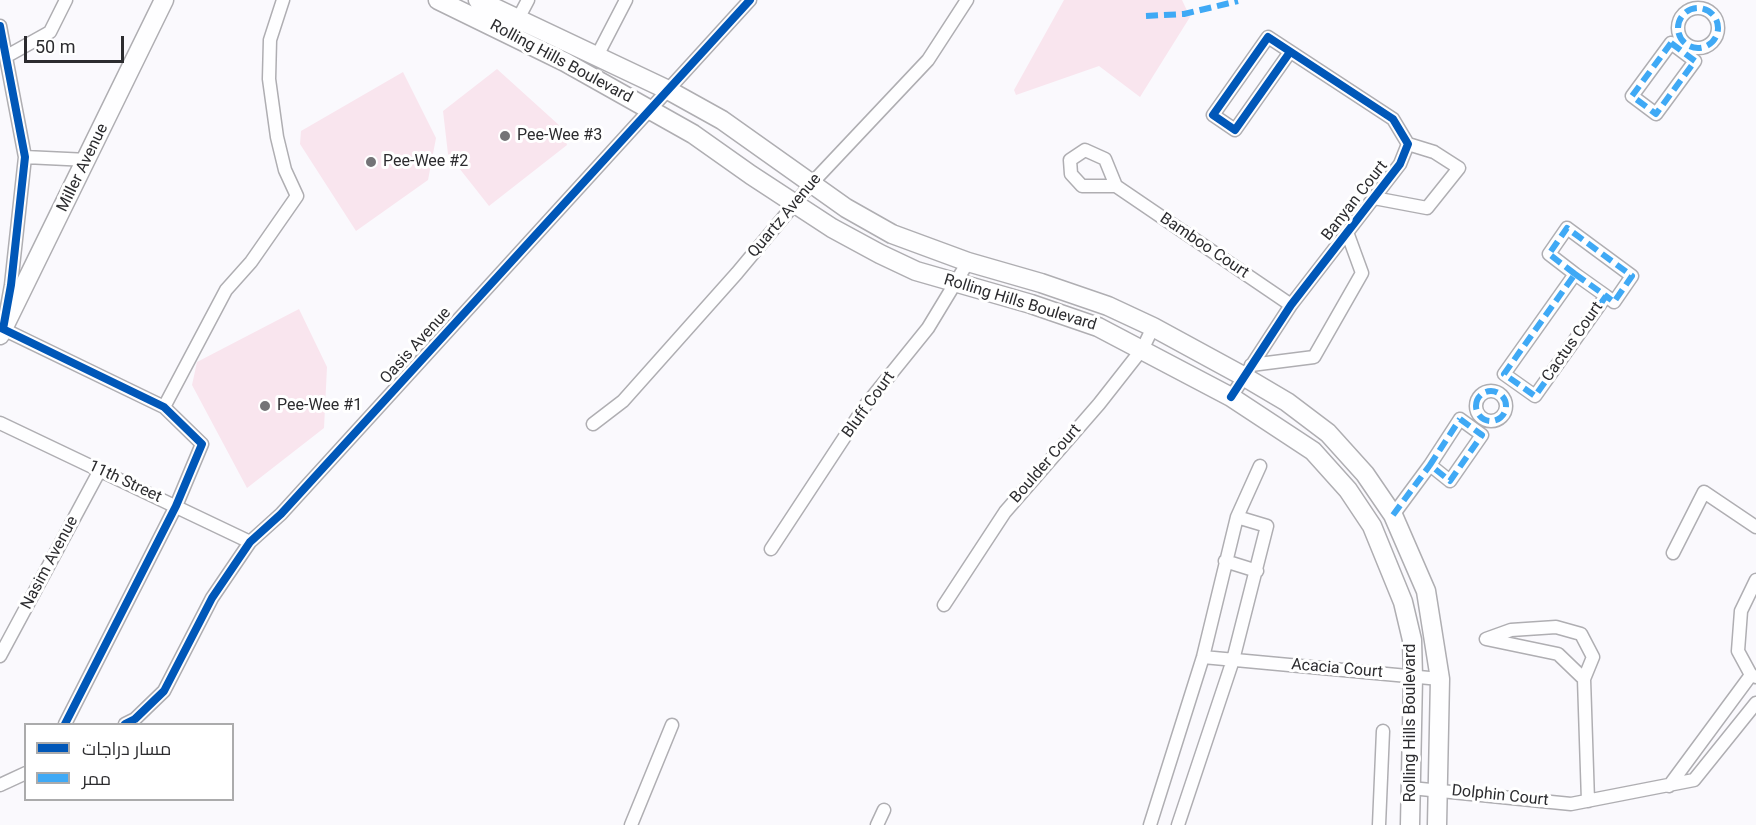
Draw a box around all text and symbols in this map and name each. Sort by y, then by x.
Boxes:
street label: Rolling Hills Boulevard [486,16,636,108]
scale bar [27,24,128,62]
text: 50 m [35,36,75,57]
street label: Miller Avenue [53,121,113,215]
place label: Pee-Wee #3 [517,126,602,146]
marker: Pee-Wee #3 [498,129,512,143]
place label: Pee-Wee #2 [383,152,468,172]
marker: Pee-Wee #2 [364,155,378,169]
street label: Banyan Court [1318,157,1392,245]
street label: Quartz Avenue [744,170,826,262]
street label: Bamboo Court [1156,209,1252,283]
street label: Rolling Hills Boulevard [941,271,1099,335]
street label: Cactus Court [1538,298,1608,386]
street label: Oasis Avenue [377,304,455,388]
street label: Bluff Court [839,368,899,442]
place label: Pee-Wee #1 [277,396,362,416]
marker: Pee-Wee #1 [258,399,272,413]
street label: Boulder Court [1007,421,1085,507]
street label: 11th Street [86,457,164,507]
street label: Nasim Avenue [17,513,83,613]
street label: Rolling Hills Boulevard [1401,644,1421,802]
street label: Acacia Court [1290,655,1384,683]
legend [24,723,234,801]
text: مسار دراجات [82,738,171,759]
text: ممر [82,768,111,789]
street label: Dolphin Court [1451,781,1549,811]

